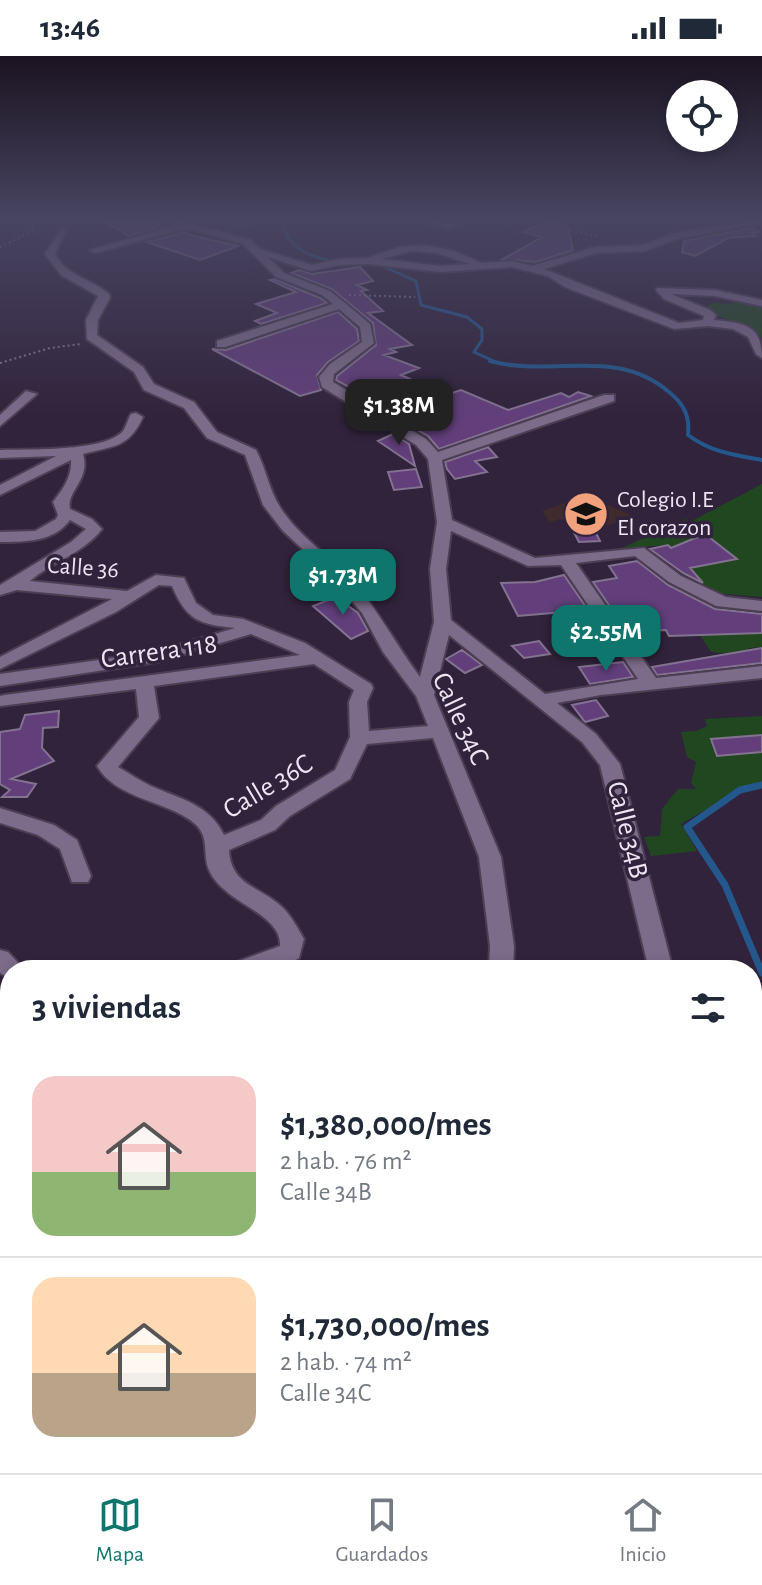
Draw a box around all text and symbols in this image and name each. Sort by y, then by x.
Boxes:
text: 13:46 [40,13,100,43]
map controls [666,80,738,152]
button: locate [666,80,738,152]
pin: $1.38M [334,379,464,447]
text: $1.38M [363,392,435,418]
place label: Colegio I.E El corazon [617,488,714,540]
school or university icon: Colegio I.E El corazon [562,490,610,538]
pin: $1.73M [278,549,408,617]
street label: Calle 36 [46,554,120,582]
text: $1.73M [308,562,378,588]
pin: $2.55M [541,605,671,673]
text: $2.55M [569,618,643,644]
street label: Carrera 118 [99,630,219,674]
street label: Calle 34C [427,668,493,770]
street label: Calle 36C [219,750,317,824]
street label: Calle 34B [601,779,653,881]
icon: filters [686,986,730,1030]
text: 3 viviendas [32,991,181,1025]
icon: home [96,1108,192,1204]
text: $1,380,000/mes [280,1108,492,1142]
text: 2 hab. · 76 m² [280,1148,412,1174]
text: Calle 34B [280,1179,372,1205]
icon: home [96,1309,192,1405]
text: $1,730,000/mes [280,1309,490,1343]
text: 2 hab. · 74 m² [280,1349,412,1375]
text: Calle 34C [280,1380,371,1406]
tab: Mapa [96,1493,144,1567]
tab: Guardados [335,1493,428,1567]
tab: Inicio [619,1493,666,1567]

